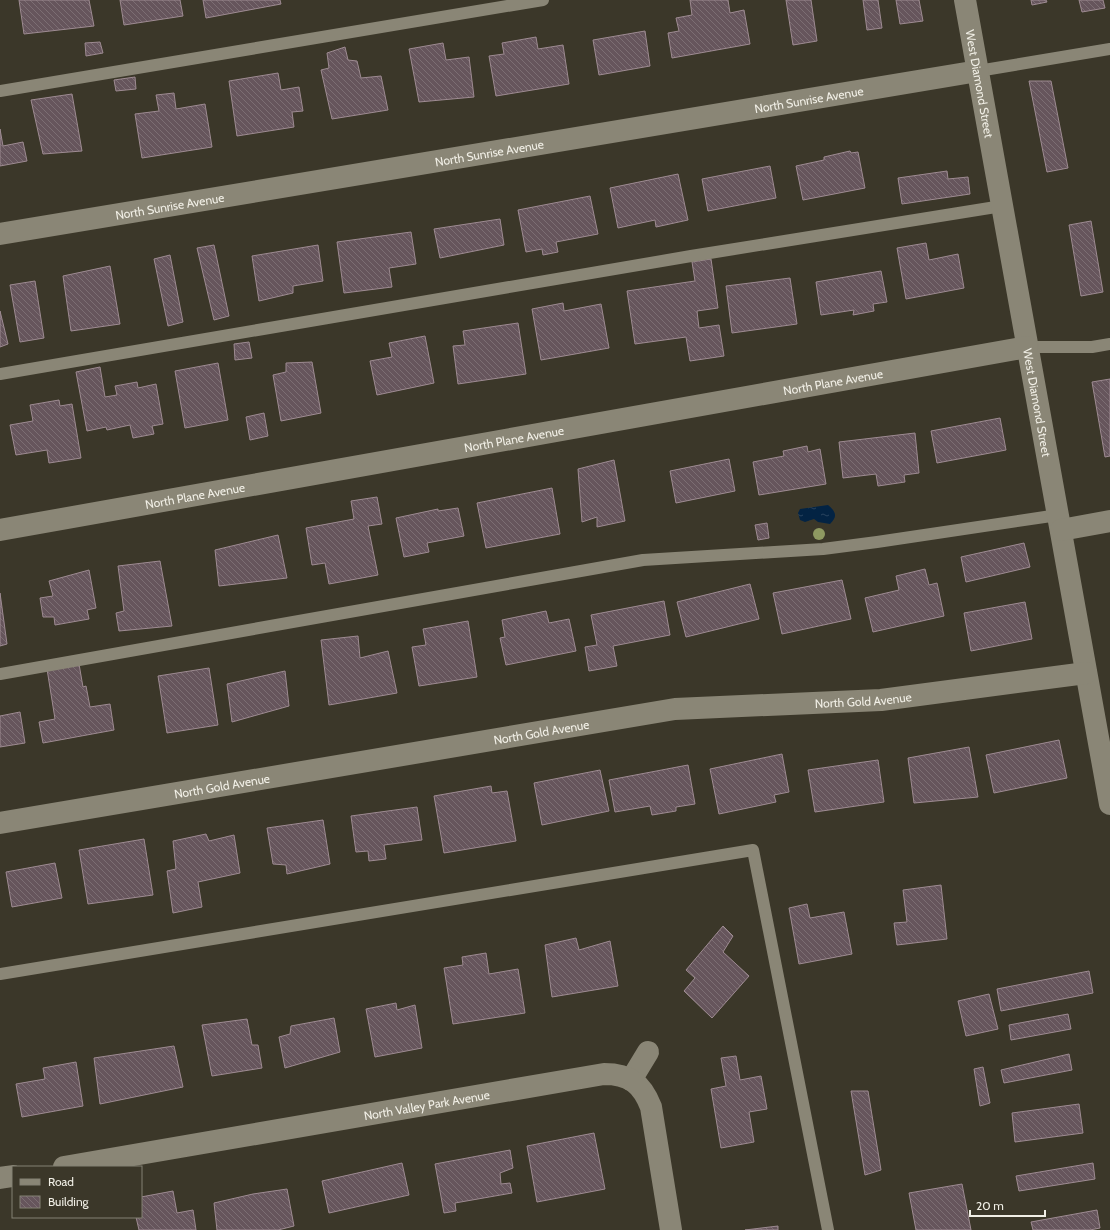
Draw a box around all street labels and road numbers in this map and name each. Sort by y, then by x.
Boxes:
street label: West Diamond Street [963,28,997,139]
street label: North Sunrise Avenue [753,83,864,116]
street label: North Sunrise Avenue [434,136,545,169]
street label: North Sunrise Avenue [114,189,225,222]
street label: West Diamond Street [1020,347,1055,458]
street label: North Plane Avenue [782,365,884,398]
street label: North Plane Avenue [463,422,565,455]
street label: North Plane Avenue [144,479,246,512]
street label: North Gold Avenue [815,689,912,710]
street label: North Gold Avenue [492,716,590,747]
street label: North Gold Avenue [173,770,271,801]
street label: North Valley Park Avenue [363,1086,491,1123]

